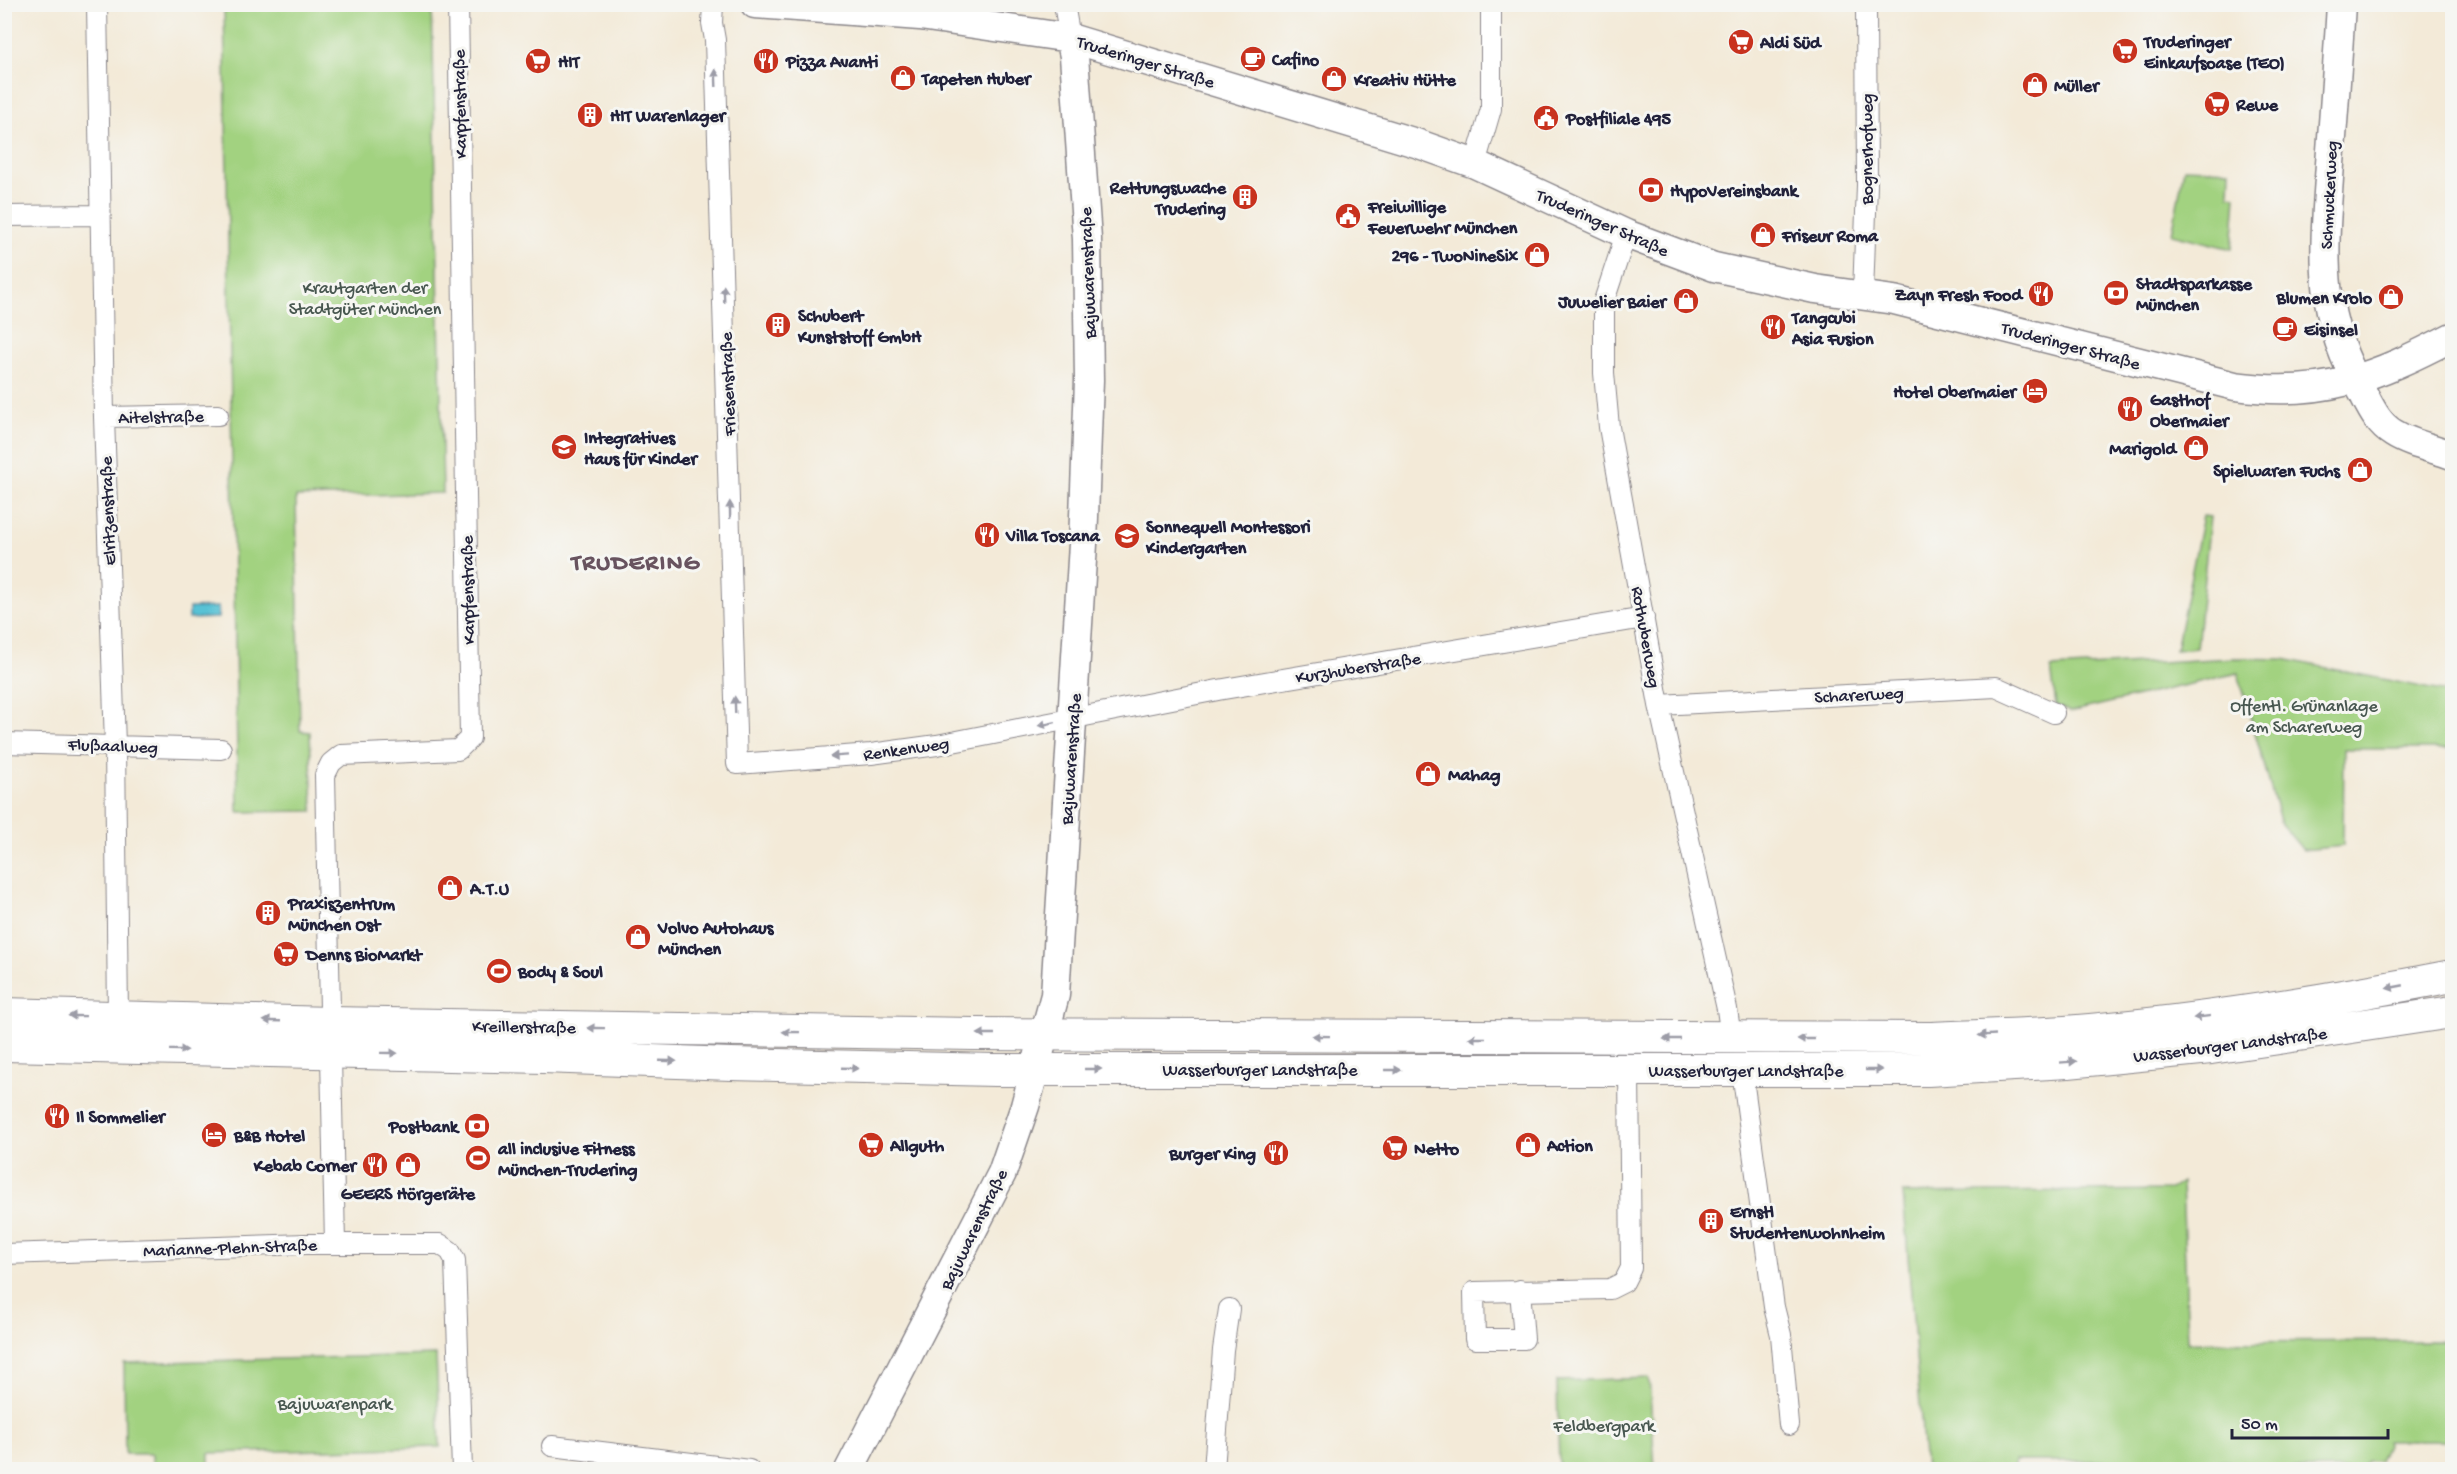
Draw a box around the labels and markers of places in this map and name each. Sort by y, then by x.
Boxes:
supermarket icon: Aldi Süd [1726,27,1756,57]
place label: Truderinger Einkaufsoase (TEO) [2142,33,2285,75]
place label: Aldi Süd [1759,34,1823,55]
supermarket icon: Truderinger Einkaufsoase (TEO) [2110,36,2140,66]
cafe icon: Cafino [1238,44,1268,74]
supermarket icon: HIT [523,46,553,76]
restaurant icon: Pizza Avanti [751,46,781,76]
place label: Cafino [1271,51,1320,72]
place label: HIT [558,53,581,74]
place label: Pizza Avanti [785,53,878,74]
shop icon: Tapeten Huber [888,63,918,93]
shop icon: Kreativ Hütte [1319,64,1349,94]
place label: Tapeten Huber [920,70,1033,91]
shop icon: Müller [2020,70,2050,100]
place label: Kreativ Hütte [1353,71,1456,92]
place label: Müller [2054,77,2101,98]
supermarket icon: Rewe [2202,89,2232,119]
place label: Rewe [2235,96,2279,117]
building icon: HIT Warenlager [575,100,605,130]
public building icon: Postfiliale 495 [1531,103,1561,133]
place label: HIT Warenlager [610,107,728,128]
place label: Postfiliale 495 [1565,110,1672,131]
bank icon: HypoVereinsbank [1636,175,1666,205]
place label: Rettungswache Trudering [1109,179,1227,221]
building icon: Rettungswache Trudering [1230,182,1260,212]
place label: HypoVereinsbank [1670,182,1799,203]
place label: Freiwillige Feuerwehr München [1367,198,1518,240]
public building icon: Freiwillige Feuerwehr München [1333,201,1363,231]
shop icon: Friseur Roma [1748,220,1778,250]
place label: Friseur Roma [1781,227,1879,248]
shop icon: 296 - TwoNineSix [1522,240,1552,270]
place label: 296 - TwoNineSix [1391,247,1519,268]
place label: Stadtsparkasse München [2136,275,2253,317]
bank icon: Stadtsparkasse München [2101,278,2131,308]
restaurant icon: Zayn Fresh Food [2026,279,2056,309]
shop icon: Blumen Krolo [2376,282,2406,312]
shop icon: Juwelier Baier [1671,286,1701,316]
place label: Zayn Fresh Food [1895,286,2024,307]
place label: Blumen Krolo [2276,289,2373,310]
place label: Juwelier Baier [1557,293,1669,314]
place label: Schubert Kunststoff GmbH [797,307,922,349]
place label: Tangcubi Asia Fusion [1790,309,1874,351]
building icon: Schubert Kunststoff GmbH [763,310,793,340]
restaurant icon: Tangcubi Asia Fusion [1758,312,1788,342]
cafe icon: Eisinsel [2270,314,2300,344]
place label: Eisinsel [2304,321,2358,342]
hotel icon: Hotel Obermaier [2020,376,2050,406]
place label: Hotel Obermaier [1893,383,2019,404]
place label: Gasthof Obermaier [2150,391,2231,433]
restaurant icon: Gasthof Obermaier [2115,394,2145,424]
place label: Integratives Haus für Kinder [584,429,699,471]
school or university icon: Integratives Haus für Kinder [549,432,579,462]
shop icon: Marigold [2181,433,2211,463]
place label: Marigold [2109,440,2178,461]
shop icon: Spielwaren Fuchs [2345,455,2375,485]
place label: Spielwaren Fuchs [2213,462,2341,483]
place label: Sonnequell Montessori Kindergarten [1145,518,1311,560]
restaurant icon: Villa Toscana [972,520,1002,550]
school or university icon: Sonnequell Montessori Kindergarten [1112,521,1142,551]
place label: Villa Toscana [1005,527,1101,548]
shop icon: Mahag [1413,759,1443,789]
place label: Mahag [1448,766,1500,787]
shop icon: A.T.U [435,873,465,903]
place label: A.T.U [469,880,510,901]
place label: Praxiszentrum München Ost [287,895,395,937]
building icon: Praxiszentrum München Ost [253,898,283,928]
place label: Volvo Autohaus München [657,919,775,961]
shop icon: Volvo Autohaus München [623,922,653,952]
supermarket icon: Denns BioMarkt [271,939,301,969]
place label: Denns BioMarkt [304,946,423,967]
sports icon: Body & Soul [484,956,514,986]
place label: Body & Soul [517,963,603,984]
restaurant icon: Il Sommelier [42,1101,72,1131]
place label: Il Sommelier [76,1108,167,1129]
bank icon: Postbank [462,1111,492,1141]
place label: Postbank [388,1118,460,1139]
hotel icon: B&B Hotel [199,1120,229,1150]
place label: B&B Hotel [233,1127,305,1148]
supermarket icon: Allguth [856,1130,886,1160]
shop icon: Action [1513,1130,1543,1160]
supermarket icon: Netto [1380,1133,1410,1163]
place label: Allguth [889,1137,945,1158]
place label: Action [1546,1137,1593,1158]
restaurant icon: Burger King [1261,1138,1291,1168]
place label: all inclusive Fitness München-Trudering [497,1140,637,1182]
place label: Netto [1414,1140,1460,1161]
sports icon: all inclusive Fitness München-Trudering [463,1143,493,1173]
place label: Burger King [1168,1145,1256,1166]
restaurant icon: Kebab Corner [360,1150,390,1180]
shop icon: GEERS Hörgeräte [393,1150,423,1180]
place label: Kebab Corner [253,1157,359,1178]
place label: GEERS Hörgeräte [341,1185,476,1206]
place label: Ernstl Studentenwohnheim [1730,1203,1885,1245]
building icon: Ernstl Studentenwohnheim [1696,1206,1726,1236]

